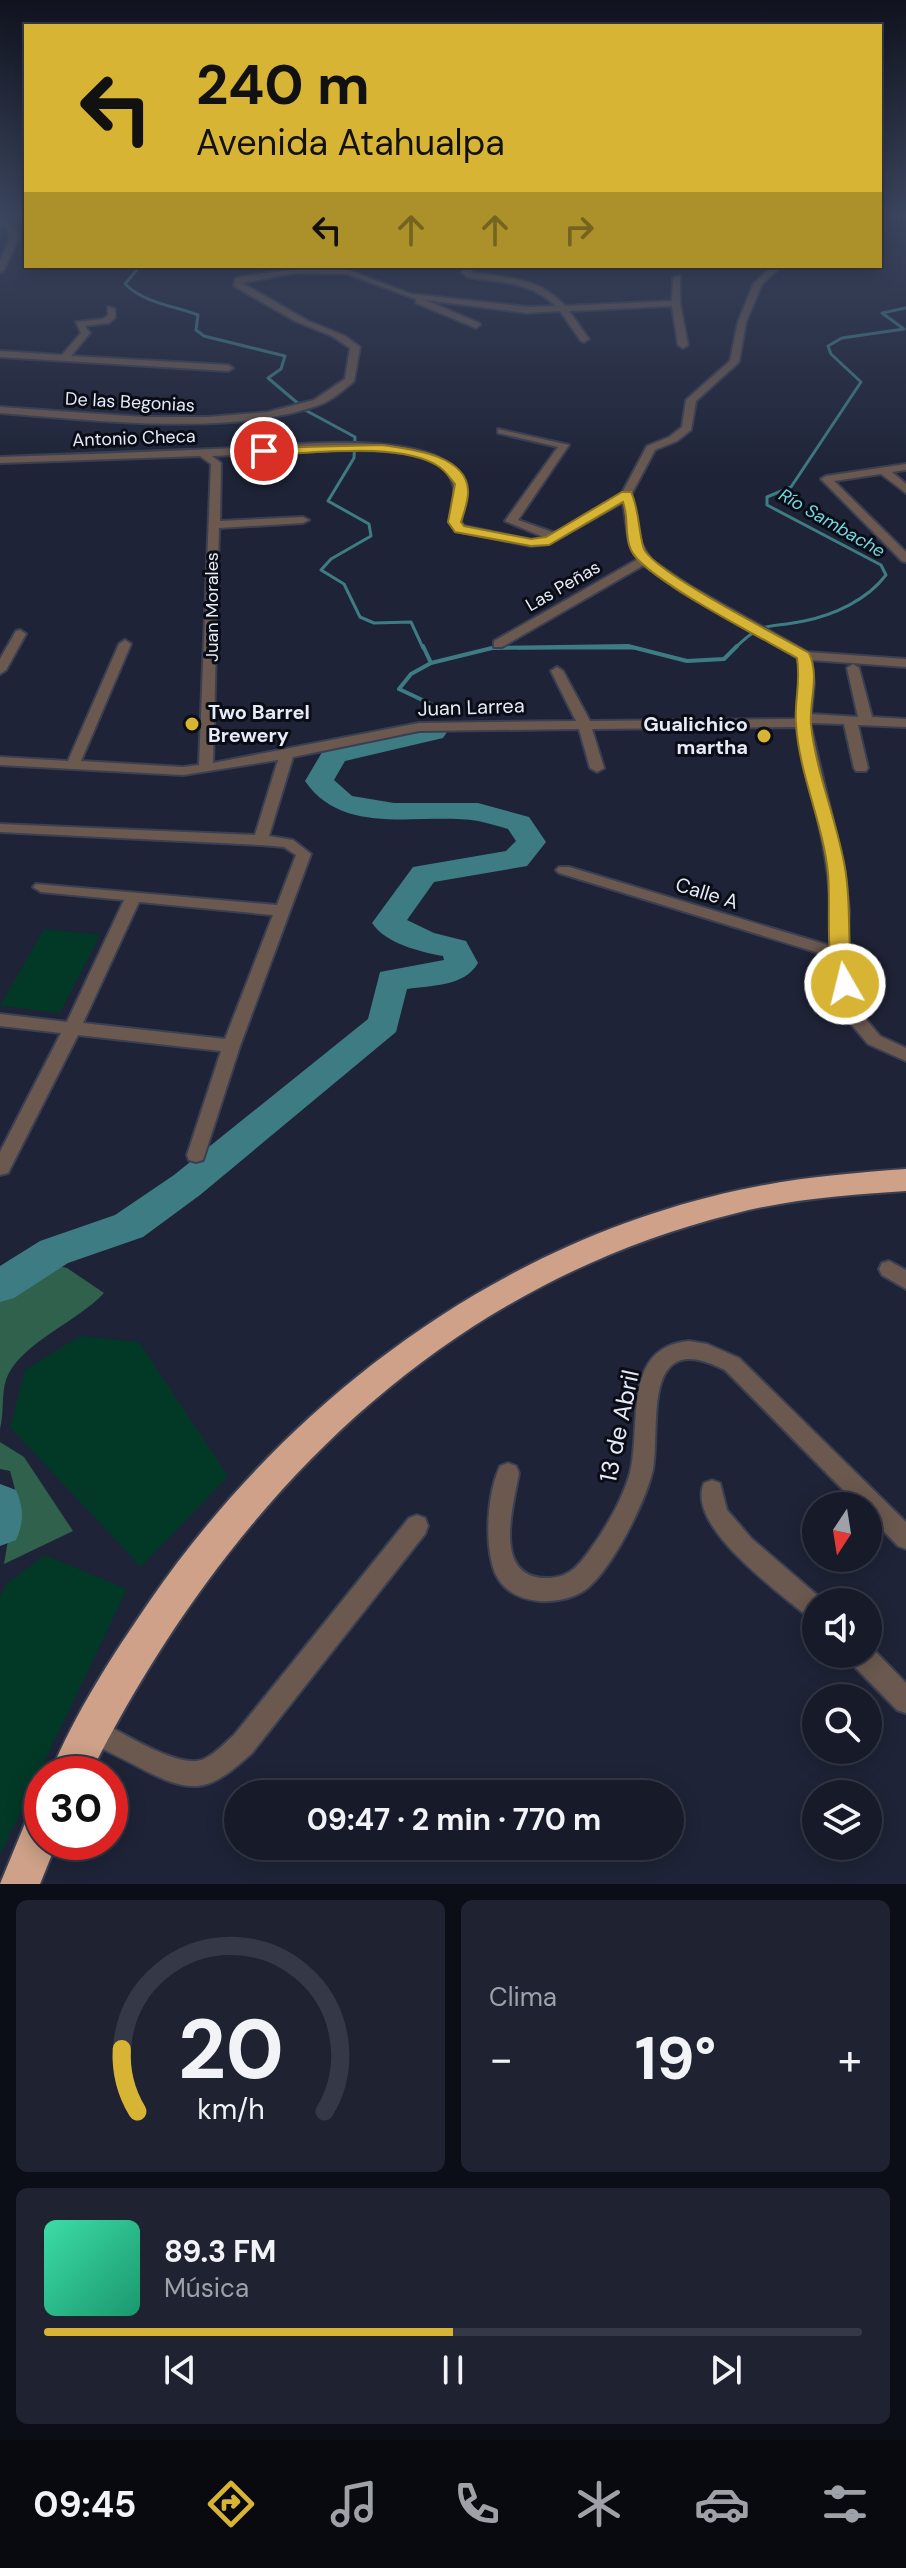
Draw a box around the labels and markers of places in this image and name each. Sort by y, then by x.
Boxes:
pin [230,417,298,485]
place label: Two Barrel Brewery [208,699,310,748]
place label: Gualichico martha [643,711,748,760]
marker: Two Barrel Brewery [183,715,201,733]
marker: Gualichico martha [755,727,773,745]

